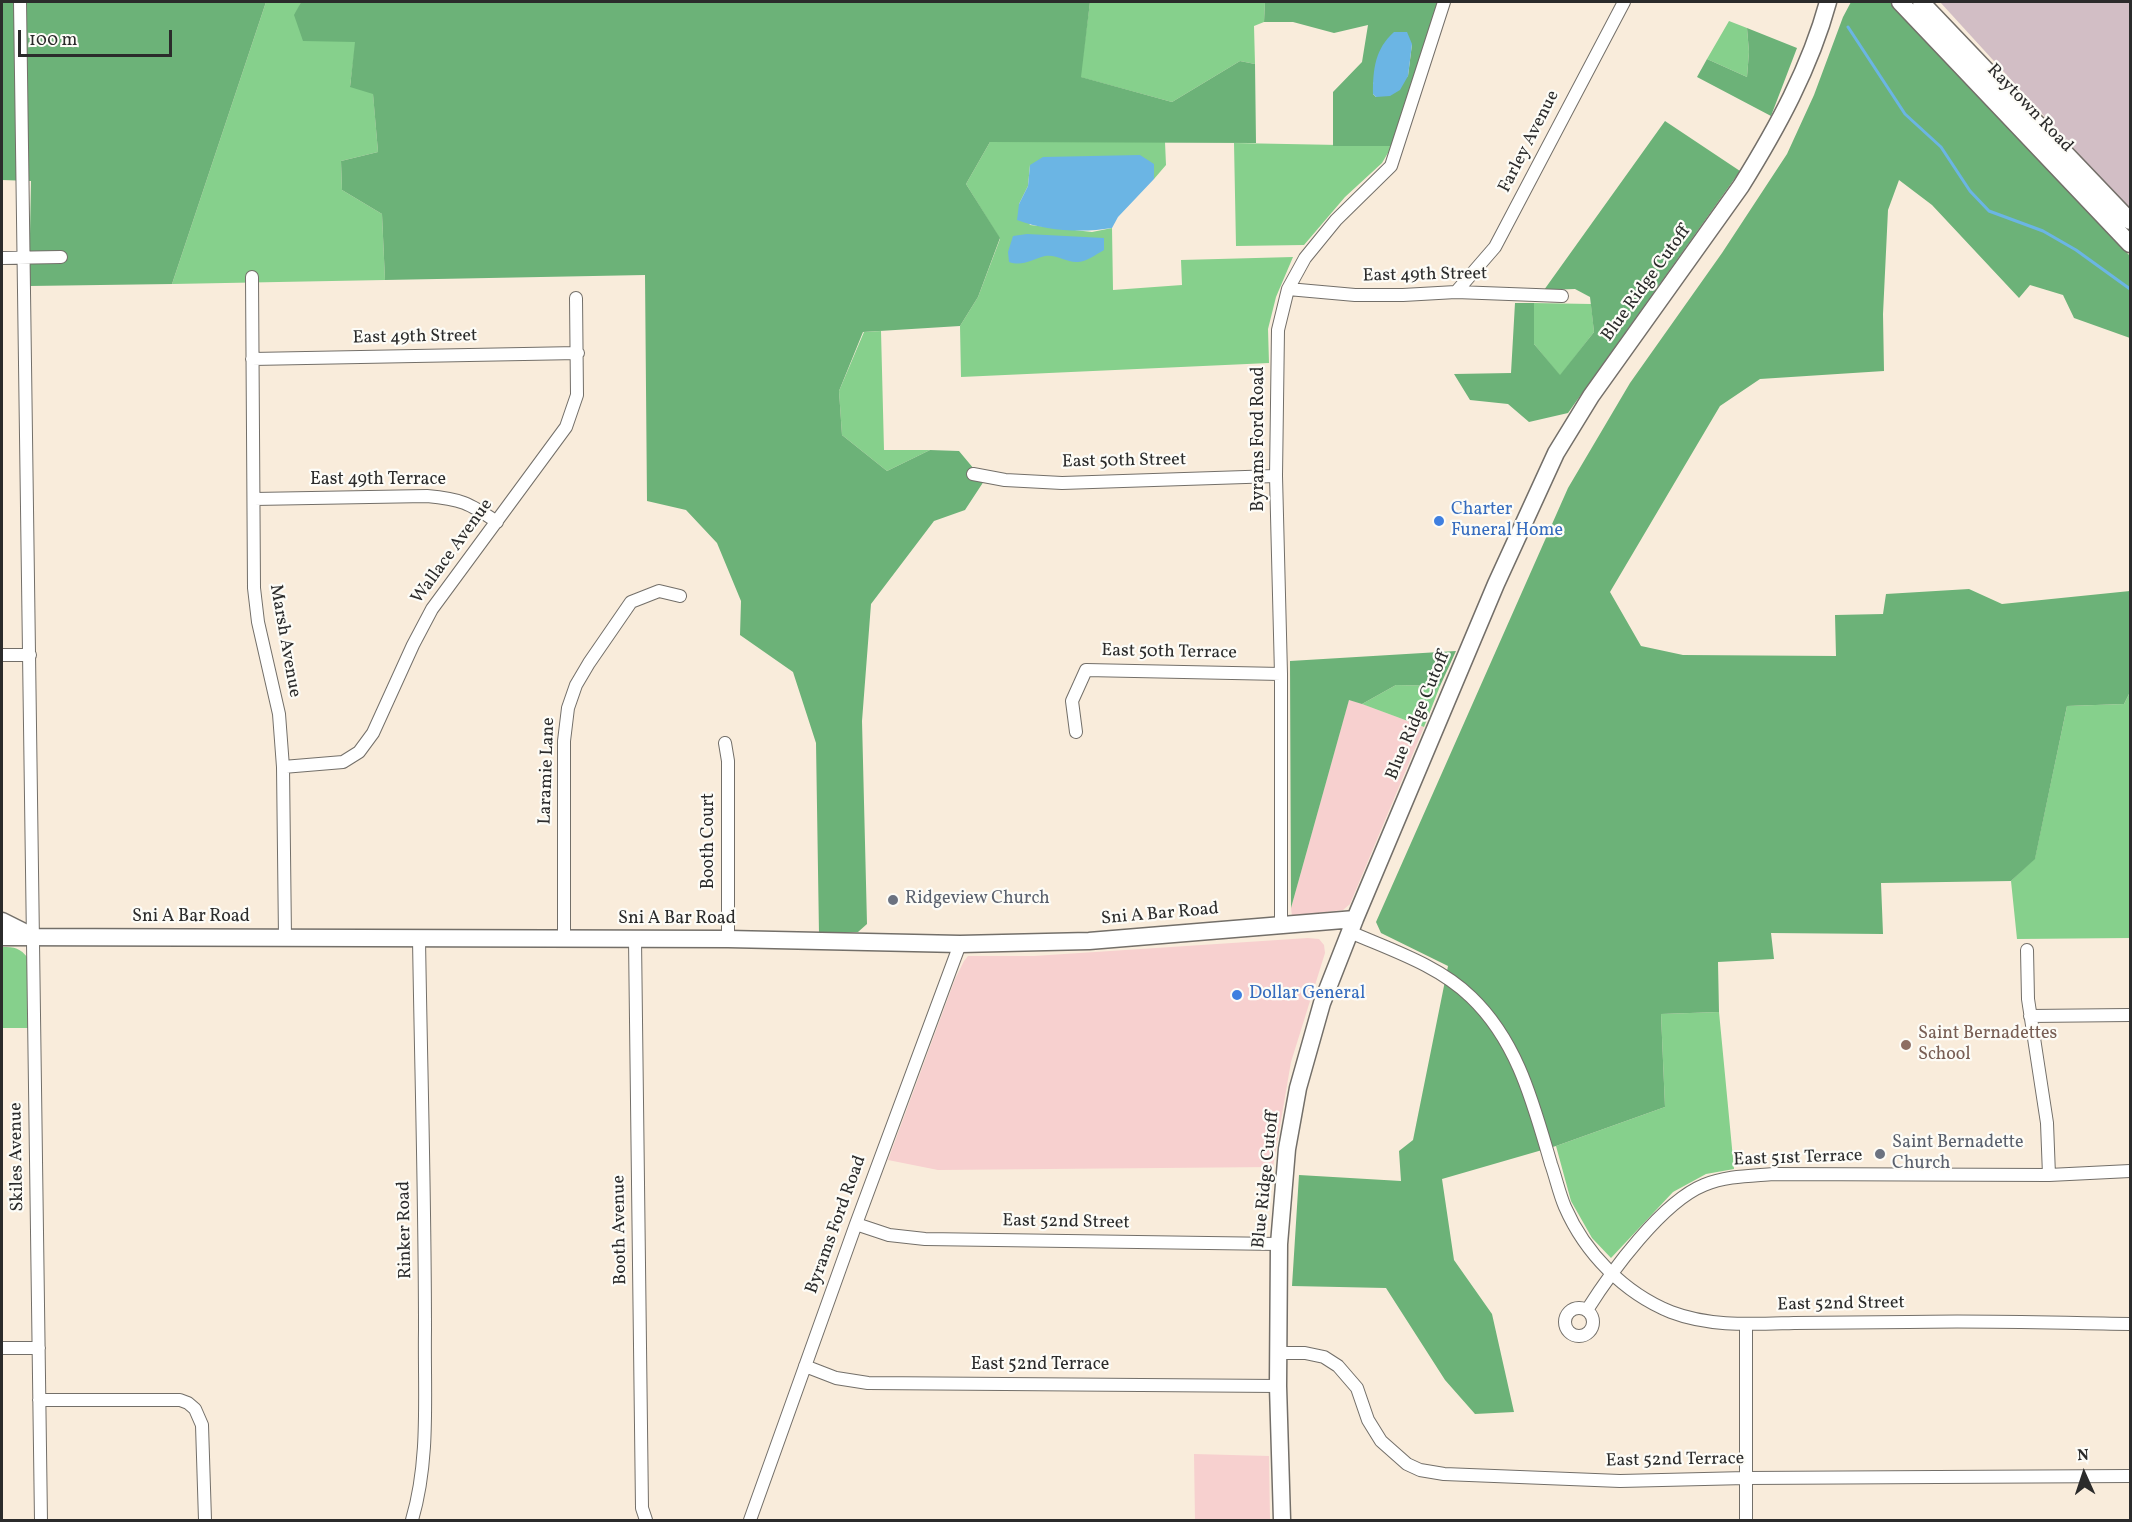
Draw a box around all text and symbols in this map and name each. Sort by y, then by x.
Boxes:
scale bar [21,18,176,56]
text: 100 m [29,28,78,53]
street label: Raytown Road [1981,60,2077,158]
street label: Farley Avenue [1495,87,1565,197]
street label: Blue Ridge Cutoff [1598,222,1696,346]
street label: East 49th Street [1362,264,1488,288]
street label: East 49th Street [352,326,478,350]
street label: Byrams Ford Road [1249,366,1271,512]
street label: East 50th Street [1062,450,1186,474]
street label: East 49th Terrace [310,470,446,492]
street label: Wallace Avenue [408,495,498,609]
place label: Charter Funeral Home [1451,500,1563,542]
marker: Charter Funeral Home [1432,514,1446,528]
street label: Marsh Avenue [263,583,305,699]
street label: East 50th Terrace [1101,641,1237,665]
street label: Blue Ridge Cutoff [1382,648,1456,784]
street label: Laramie Lane [535,717,561,825]
street label: Booth Court [699,793,721,889]
place label: Ridgeview Church [905,889,1050,911]
marker: Ridgeview Church [886,893,900,907]
street label: Sni A Bar Road [1100,899,1220,931]
street label: Sni A Bar Road [132,907,250,929]
street label: Sni A Bar Road [618,909,736,931]
place label: Dollar General [1249,984,1365,1006]
marker: Dollar General [1230,988,1244,1002]
place label: Saint Bernadettes School [1918,1024,2057,1066]
marker: Saint Bernadettes School [1899,1038,1913,1052]
street label: Skiles Avenue [6,1102,30,1212]
street label: Blue Ridge Cutoff [1249,1110,1285,1250]
place label: Saint Bernadette Church [1892,1133,2023,1176]
street label: East 51st Terrace [1733,1146,1863,1172]
marker: Saint Bernadette Church [1873,1147,1887,1161]
street label: Byrams Ford Road [802,1153,872,1297]
street label: Booth Avenue [609,1175,633,1285]
street label: Rinker Road [394,1181,418,1279]
street label: East 52nd Street [1002,1211,1130,1235]
street label: East 52nd Street [1777,1293,1905,1317]
street label: East 52nd Terrace [971,1355,1109,1377]
north arrow [2054,1444,2114,1504]
text: N [2077,1445,2089,1467]
street label: East 52nd Terrace [1605,1449,1745,1473]

